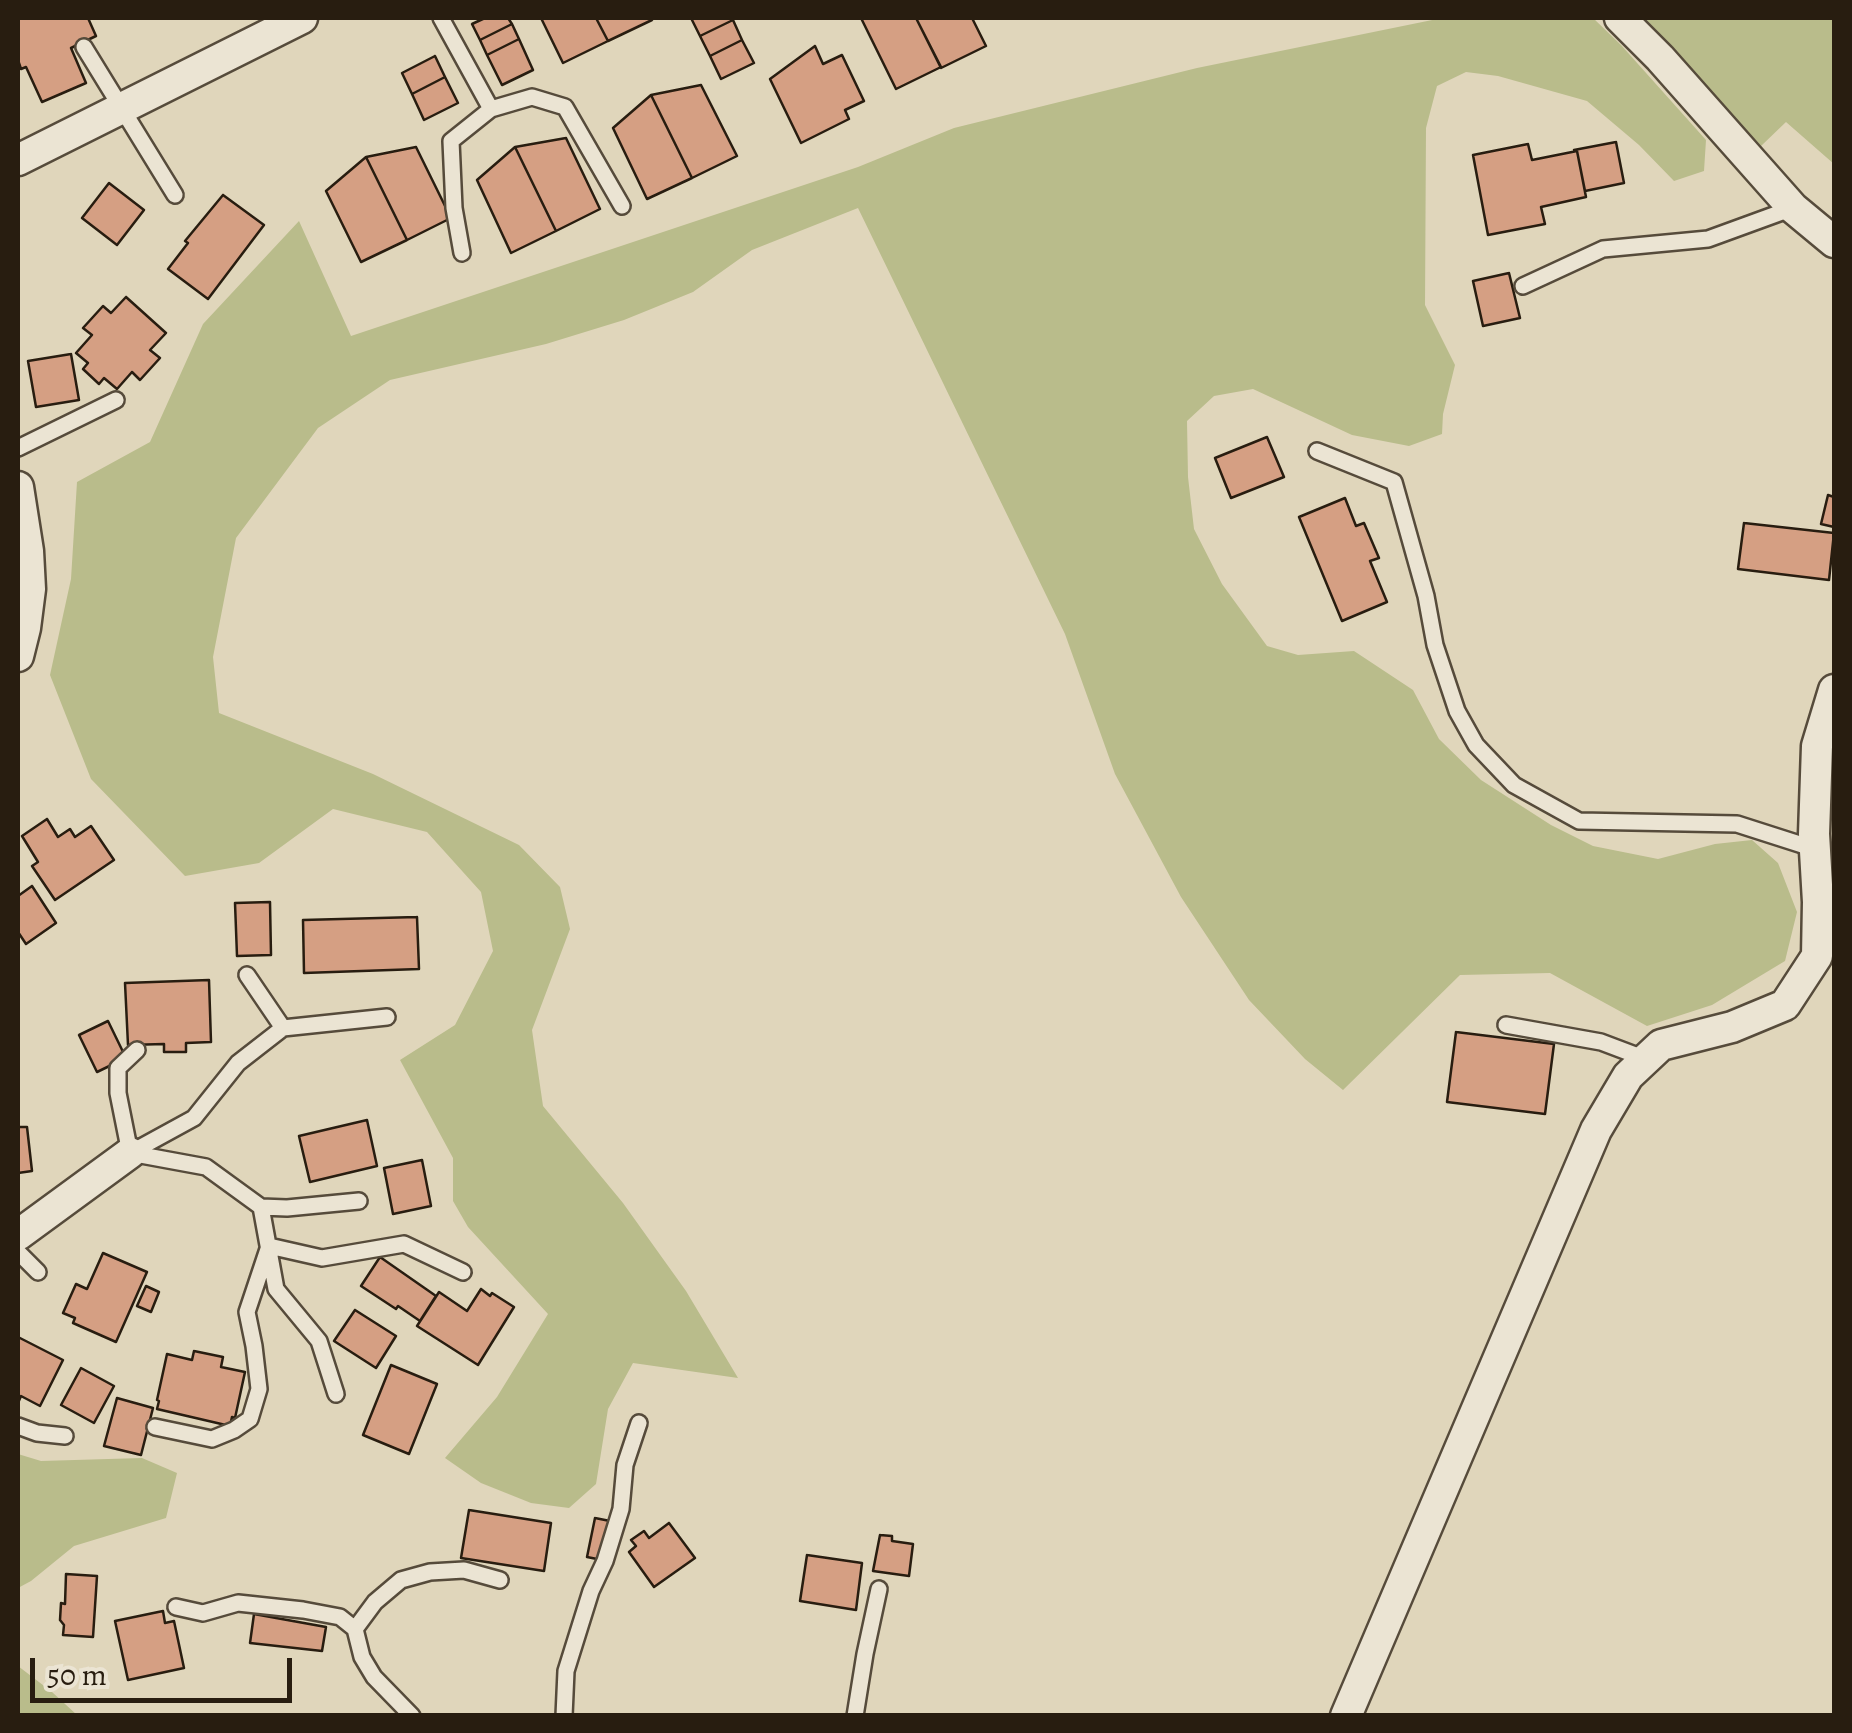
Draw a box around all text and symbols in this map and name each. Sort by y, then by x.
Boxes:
scale bar [35,1638,298,1700]
text: 50 m [47,1655,107,1695]

